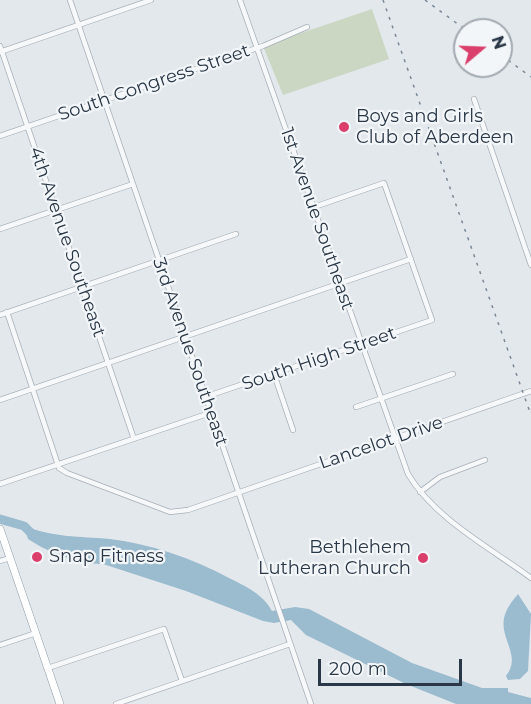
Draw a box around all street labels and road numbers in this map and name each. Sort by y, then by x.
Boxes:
street label: South Congress Street [55,40,253,126]
street label: 1st Avenue Southeast [276,125,358,313]
street label: 4th Avenue Southeast [24,144,110,340]
street label: 3rd Avenue Southeast [148,255,232,449]
street label: South High Street [239,322,399,396]
street label: Lancelot Drive [316,412,446,474]

